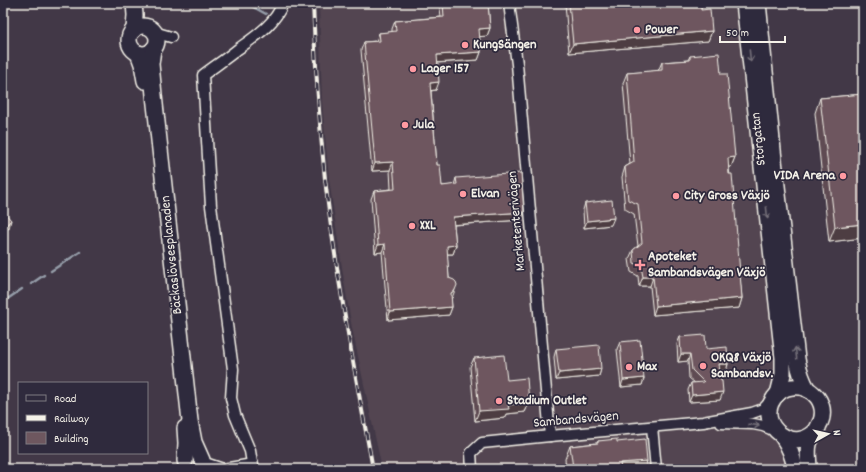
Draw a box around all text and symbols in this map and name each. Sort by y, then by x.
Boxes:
scale bar [720,18,785,44]
place label: Power [645,20,679,40]
marker: Power [632,25,642,35]
text: 50 m [726,25,749,42]
place label: KungSängen [473,35,537,55]
marker: KungSängen [460,40,470,50]
one-way arrow [746,49,754,62]
place label: Lager 157 [421,59,470,79]
marker: Lager 157 [408,64,418,74]
street label: Storgatan [746,111,772,167]
place label: Jula [413,115,435,135]
marker: Jula [400,120,410,130]
place label: VIDA Arena [774,166,836,186]
street label: Marketenterivägen [503,170,531,272]
marker: VIDA Arena [838,171,848,181]
place label: Elvan [471,184,500,204]
place label: City Gross Växjö [684,186,770,206]
marker: Elvan [458,189,468,199]
marker: City Gross Växjö [671,191,681,201]
street label: Bäckaslövsesplanaden [156,195,188,315]
one-way arrow [764,206,771,219]
place label: XXL [420,216,436,236]
marker: XXL [407,221,417,231]
place label: Apoteket Sambandsvägen Växjö [648,247,766,283]
marker: Apoteket Sambandsvägen Växjö [635,260,645,270]
one-way arrow [792,347,800,360]
place label: OKQ8 Växjö Sambandsv. [711,348,773,384]
place label: Max [637,357,658,377]
marker: OKQ8 Växjö Sambandsv. [698,361,708,371]
marker: Max [624,362,634,372]
legend [18,382,148,454]
text: Road [54,391,76,408]
place label: Stadium Outlet [507,391,588,411]
marker: Stadium Outlet [494,396,504,406]
street label: Sambandsvägen [533,406,619,434]
text: Railway [54,411,90,428]
north arrow [808,414,848,454]
one-way arrow [747,421,760,428]
text: N [828,429,844,437]
text: Building [54,431,89,448]

